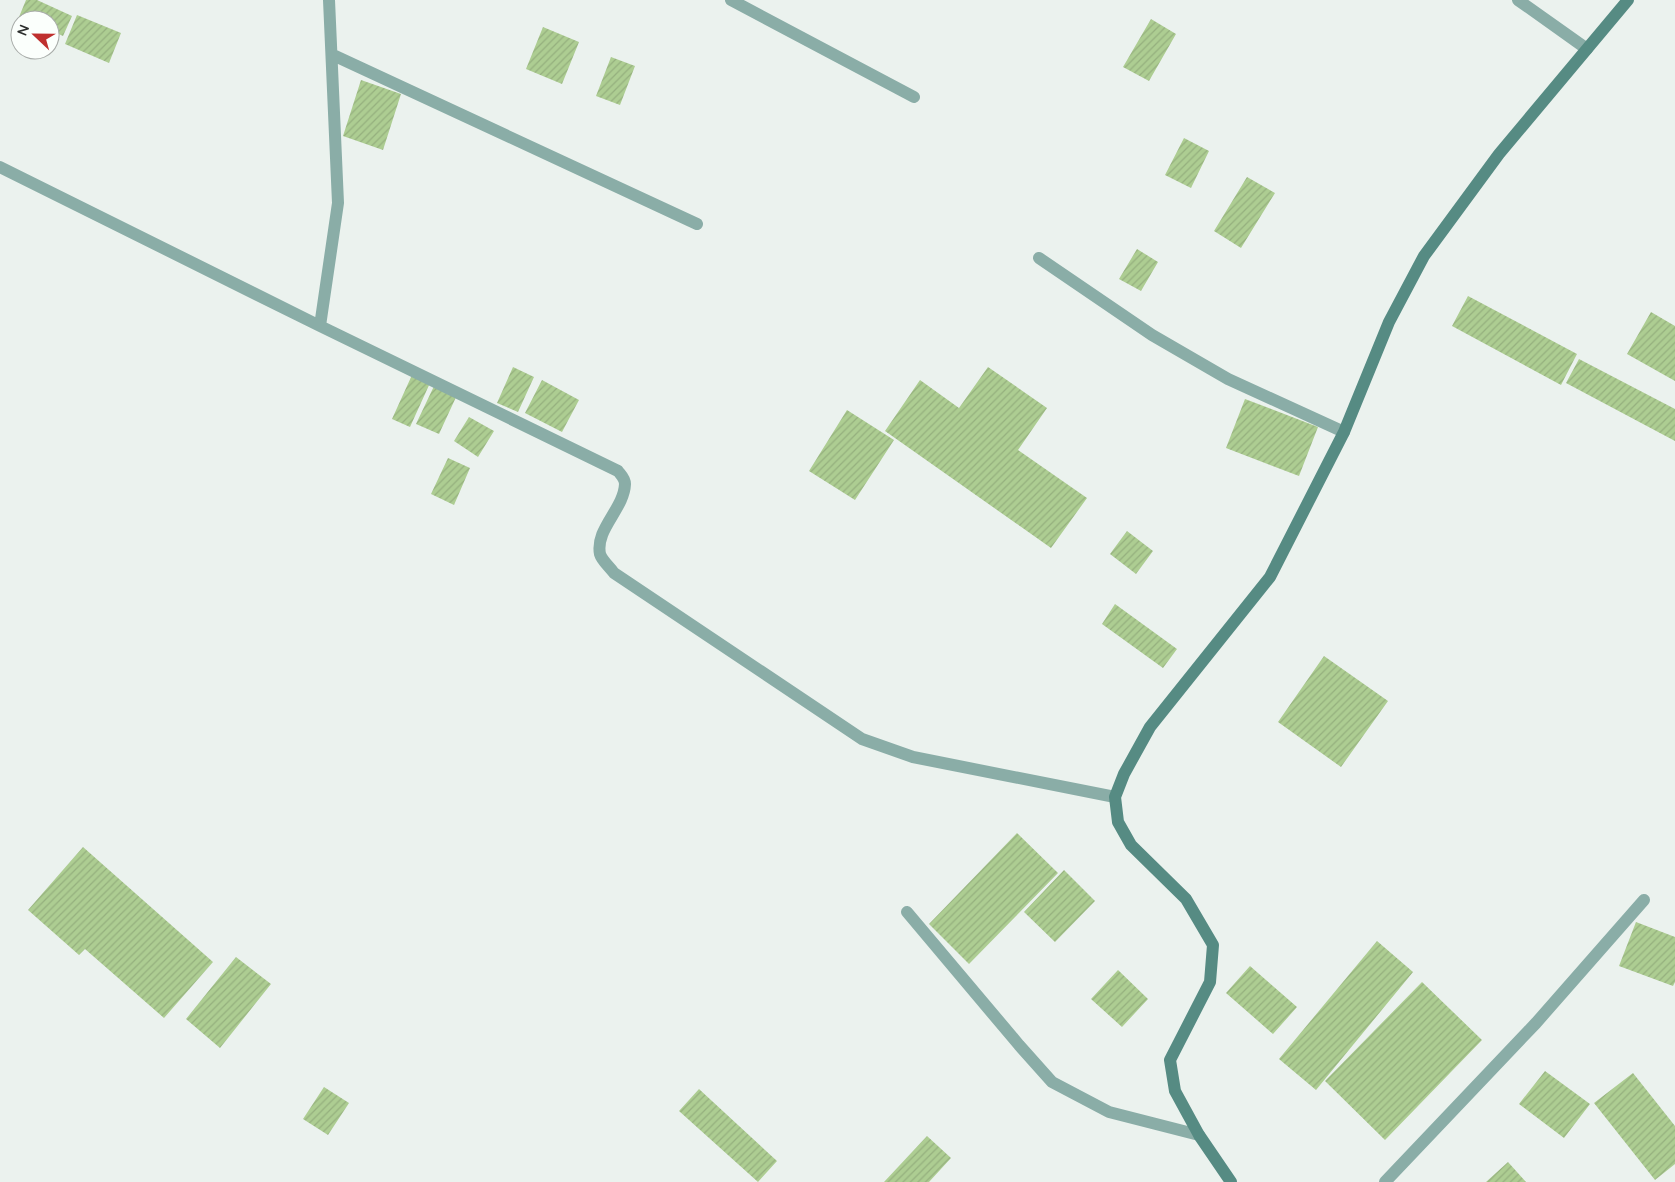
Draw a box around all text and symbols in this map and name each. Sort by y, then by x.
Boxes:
north arrow [10,10,60,60]
text: N [13,22,33,38]

